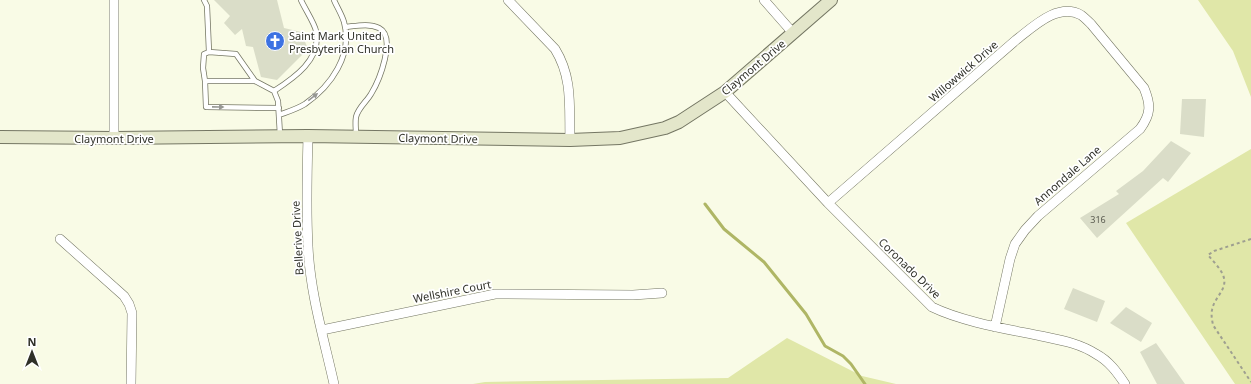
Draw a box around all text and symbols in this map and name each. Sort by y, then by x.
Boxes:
place label: Saint Mark United Presbyterian Church [289,28,394,56]
church icon: Saint Mark United Presbyterian Church [264,30,286,52]
street label: Claymont Drive [718,36,788,98]
street label: Willowwick Drive [925,37,1001,105]
one-way arrow [308,93,319,101]
one-way arrow [212,104,225,110]
street label: Claymont Drive [398,130,478,146]
street label: Claymont Drive [74,131,154,146]
street label: Annondale Lane [1030,142,1104,208]
street label: Bellerive Drive [288,200,306,276]
house number: 316 [1090,213,1106,226]
street label: Coronado Drive [876,234,944,302]
street label: Wellshire Court [412,276,492,306]
north arrow [12,332,52,372]
text: N [28,334,36,349]

